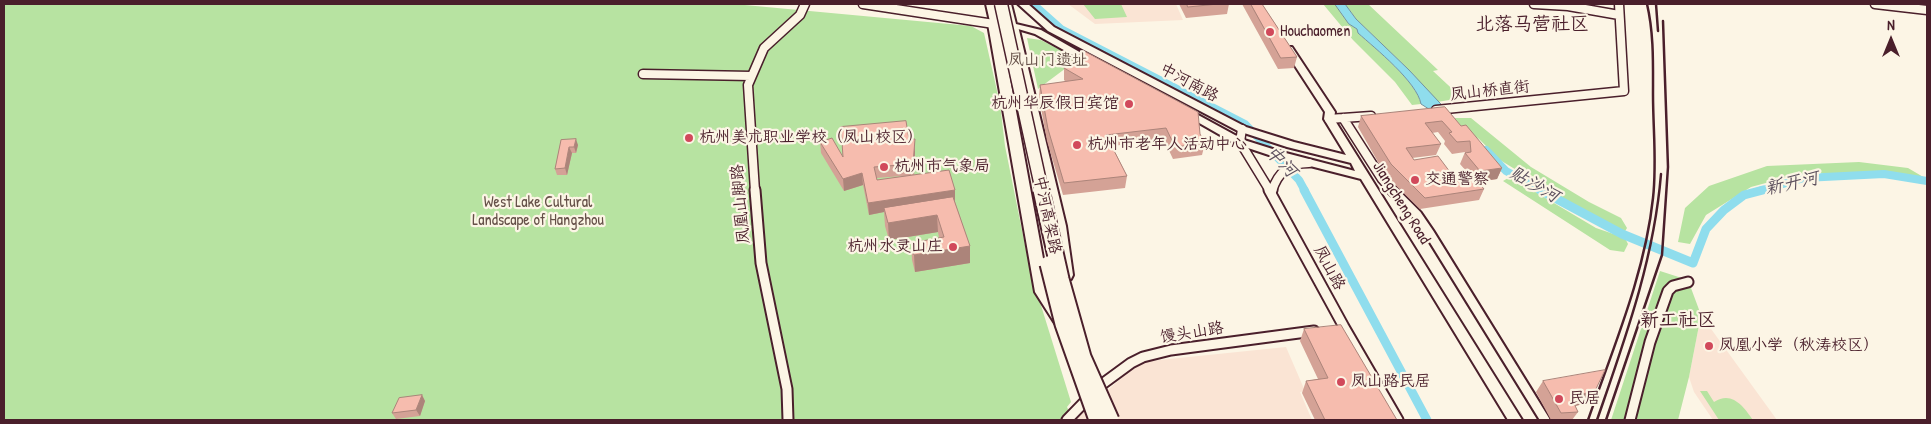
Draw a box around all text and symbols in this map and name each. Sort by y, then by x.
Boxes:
district label: 北落马营社区 [1475,14,1589,36]
north arrow [1866,15,1916,65]
text: N [1887,15,1895,34]
place label: Houchaomen [1280,22,1350,42]
marker: Houchaomen [1264,26,1276,38]
park label: 凤山门遗址 [1008,51,1088,71]
street label: 中河南路 [1156,60,1222,106]
street label: 凤山桥直街 [1449,77,1531,105]
place label: 杭州华辰假日宾馆 [991,94,1119,114]
marker: 杭州华辰假日宾馆 [1123,98,1135,110]
place label: 杭州美术职业学校（凤山校区） [699,128,923,148]
marker: 杭州美术职业学校（凤山校区） [683,132,695,144]
place label: 杭州市老年人活动中心 [1087,135,1247,155]
marker: 杭州市老年人活动中心 [1071,139,1083,151]
water label: 中河 [1261,142,1301,182]
place label: 杭州市气象局 [894,157,990,177]
street label: Jiangcheng Road [1368,158,1434,248]
marker: 杭州市气象局 [878,161,890,173]
water label: 贴沙河 [1505,162,1563,208]
street label: 凤凰山脚路 [728,163,754,245]
water label: 新开河 [1763,168,1821,200]
place label: 交通警察 [1425,170,1489,190]
street label: 中河高架路 [1029,174,1065,256]
marker: 交通警察 [1409,174,1421,186]
park label: West Lake Cultural Landscape of Hangzhou [472,193,604,231]
place label: 杭州水灵山庄 [847,237,943,257]
marker: 杭州水灵山庄 [947,241,959,253]
street label: 凤山路 [1309,242,1349,294]
district label: 新工社区 [1640,310,1716,332]
street label: 馒头山路 [1159,319,1225,347]
place label: 凤凰小学（秋涛校区） [1719,336,1879,356]
marker: 凤凰小学（秋涛校区） [1703,340,1715,352]
place label: 凤山路民居 [1351,372,1431,392]
marker: 凤山路民居 [1335,376,1347,388]
place label: 民居 [1569,389,1601,409]
marker: 民居 [1553,393,1565,405]

